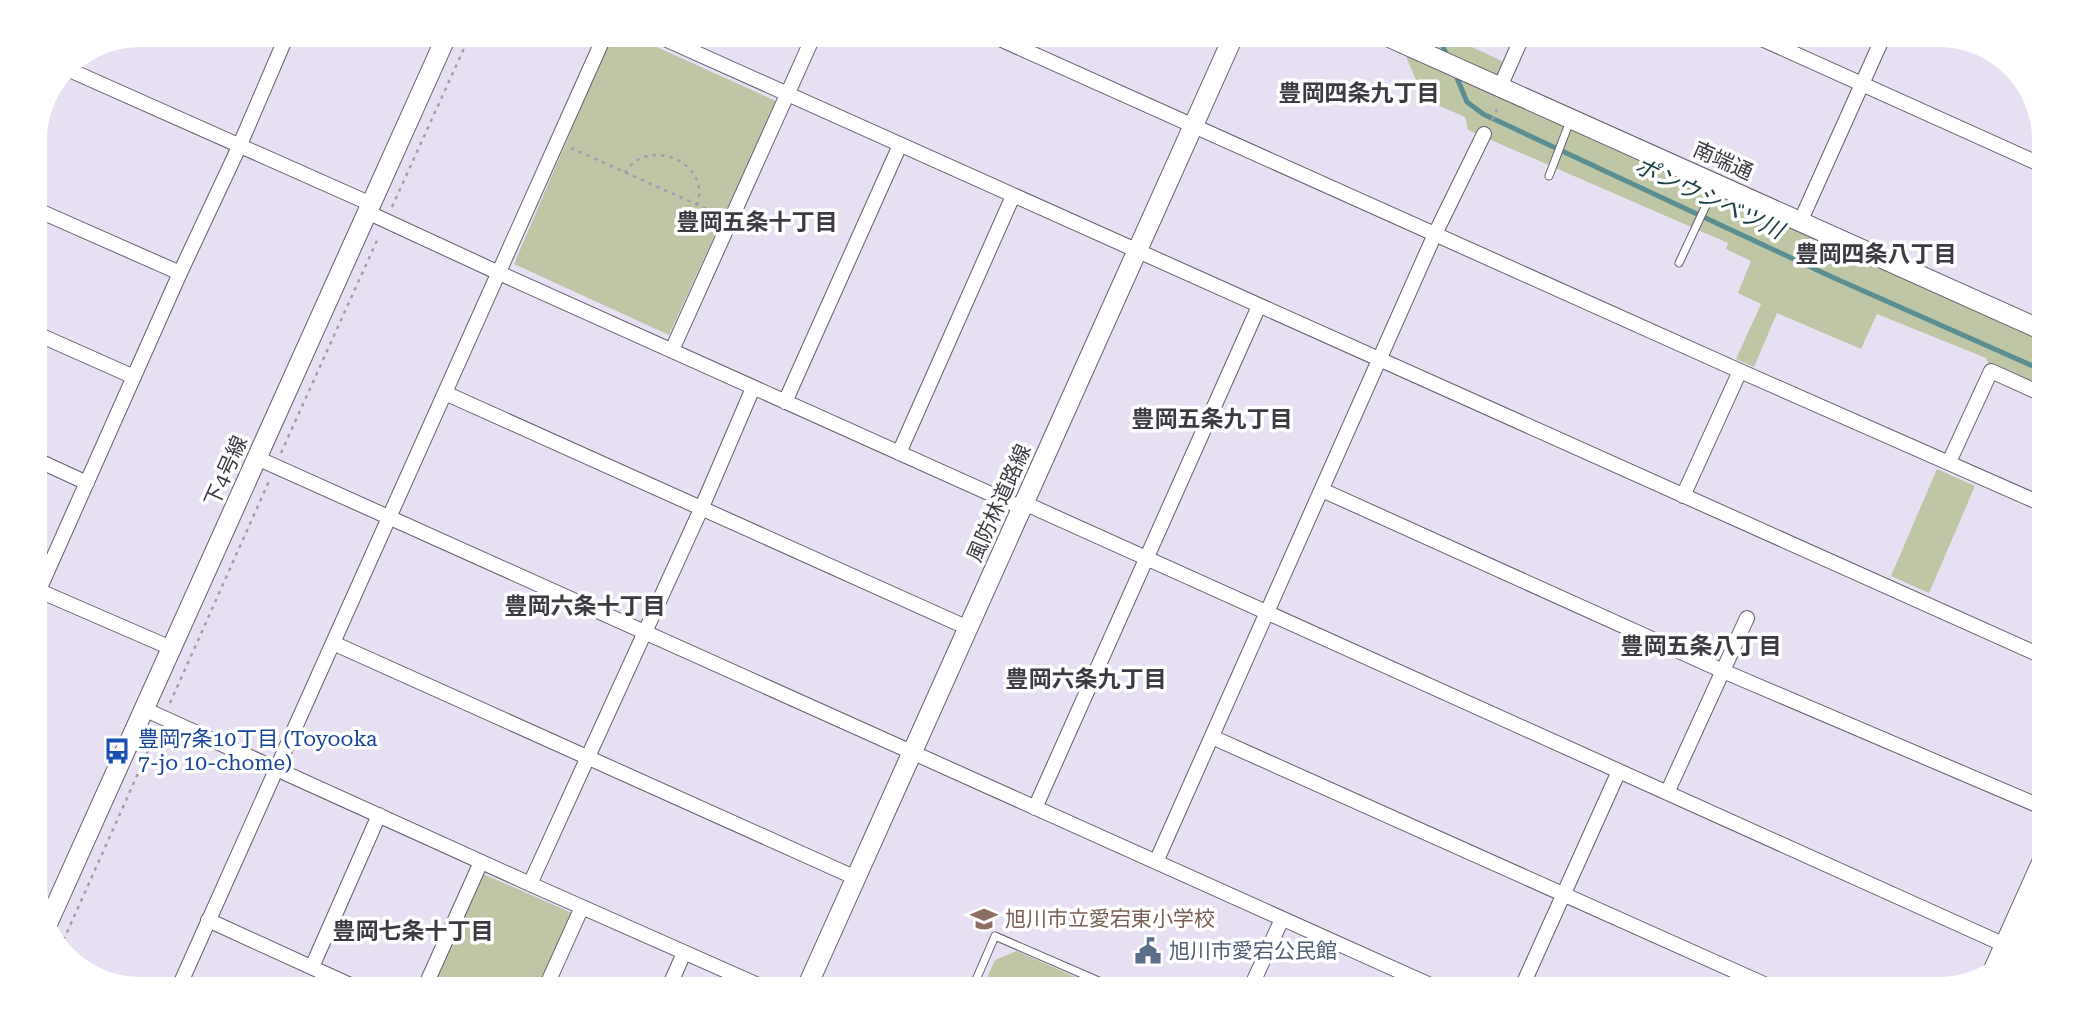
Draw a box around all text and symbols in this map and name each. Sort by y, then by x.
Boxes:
district label: 豊岡四条九丁目 [1279,80,1440,107]
street label: 南端通 [1689,137,1757,185]
water label: ポンウシベツ川 [1630,152,1790,246]
district label: 豊岡五条十丁目 [677,209,838,236]
district label: 豊岡四条八丁目 [1796,241,1957,268]
district label: 豊岡五条九丁目 [1132,406,1293,433]
street label: 下4号線 [200,432,252,510]
street label: 風防林道路線 [962,441,1036,565]
district label: 豊岡六条十丁目 [505,593,666,620]
district label: 豊岡五条八丁目 [1621,633,1782,660]
district label: 豊岡六条九丁目 [1006,666,1167,693]
place label: 豊岡7条10丁目 (Toyooka 7-jo 10-chome) [138,727,378,775]
bus stop icon: 豊岡7条10丁目 (Toyooka 7-jo 10-chome) [102,736,132,766]
school or university icon: 旭川市立愛宕東小学校 [969,904,999,934]
place label: 旭川市立愛宕東小学校 [1005,907,1215,931]
district label: 豊岡七条十丁目 [333,918,494,945]
public building icon: 旭川市愛宕公民館 [1133,936,1163,966]
place label: 旭川市愛宕公民館 [1169,939,1337,963]

